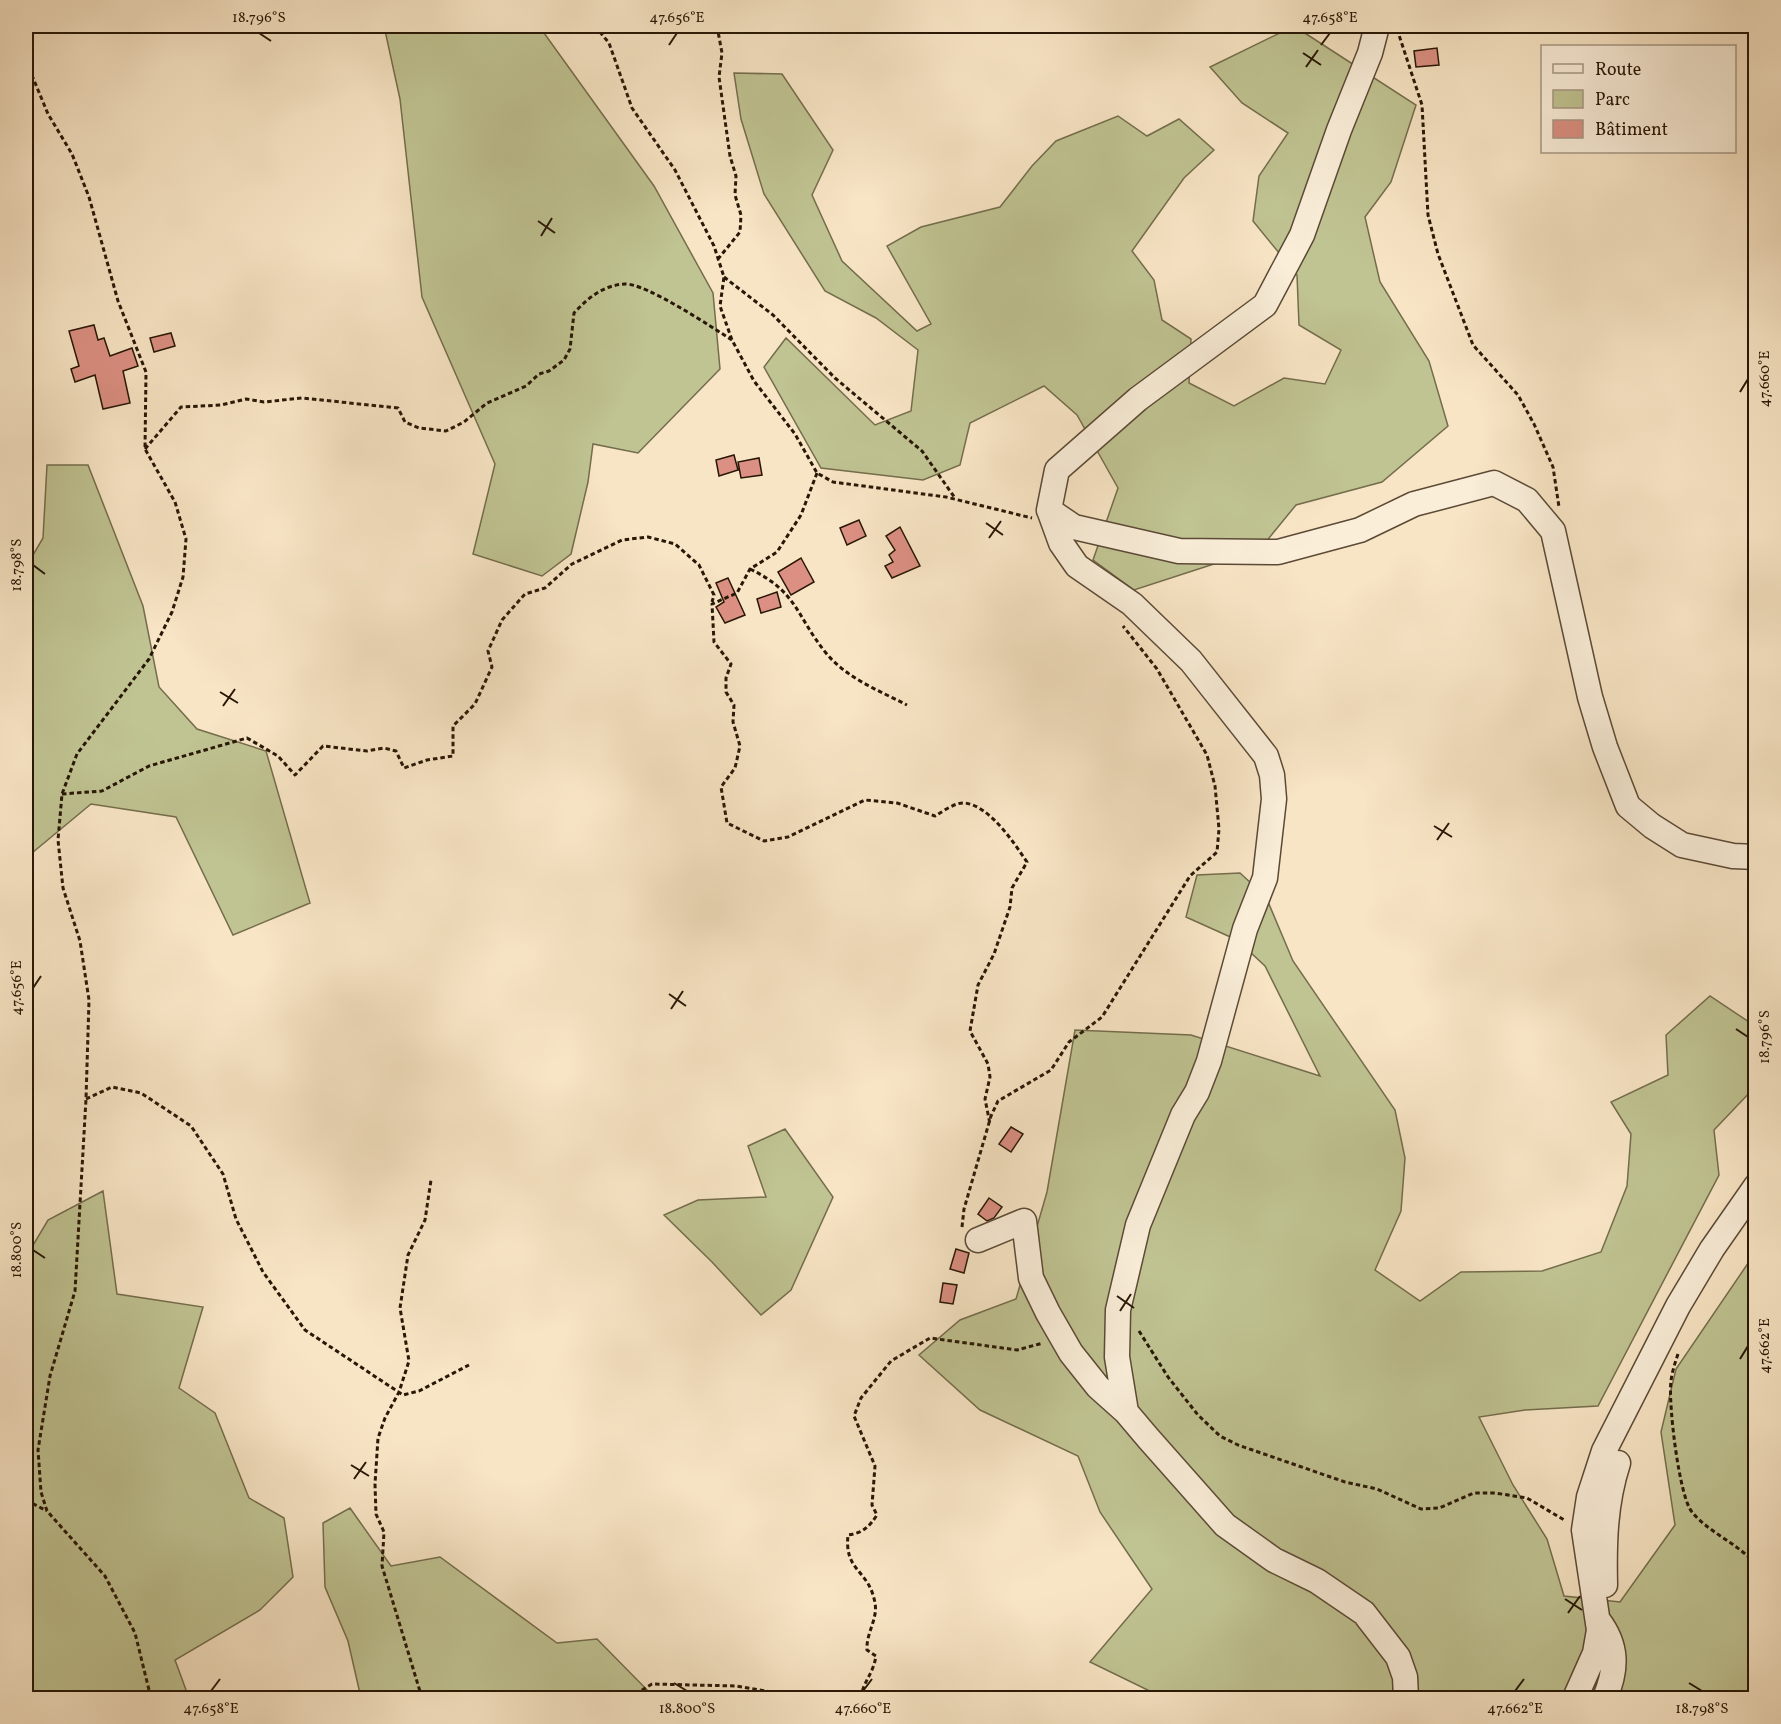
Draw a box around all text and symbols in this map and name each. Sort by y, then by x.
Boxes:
text: 18.796°S [232,8,286,29]
text: 47.656°E [649,8,705,29]
text: 47.658°E [1302,8,1358,29]
legend [1541,45,1736,153]
text: Route [1595,58,1641,83]
text: Parc [1595,88,1630,113]
text: Bâtiment [1595,118,1668,143]
text: 47.660°E [1755,351,1776,407]
text: 18.798°S [7,538,28,592]
text: 47.656°E [7,960,28,1016]
text: 18.796°S [1755,1010,1776,1064]
text: 18.800°S [7,1222,28,1278]
text: 47.662°E [1755,1318,1776,1374]
text: 47.658°E [183,1699,239,1720]
text: 18.800°S [659,1699,715,1720]
text: 47.660°E [835,1699,891,1720]
text: 47.662°E [1487,1699,1543,1720]
text: 18.798°S [1675,1699,1729,1720]

